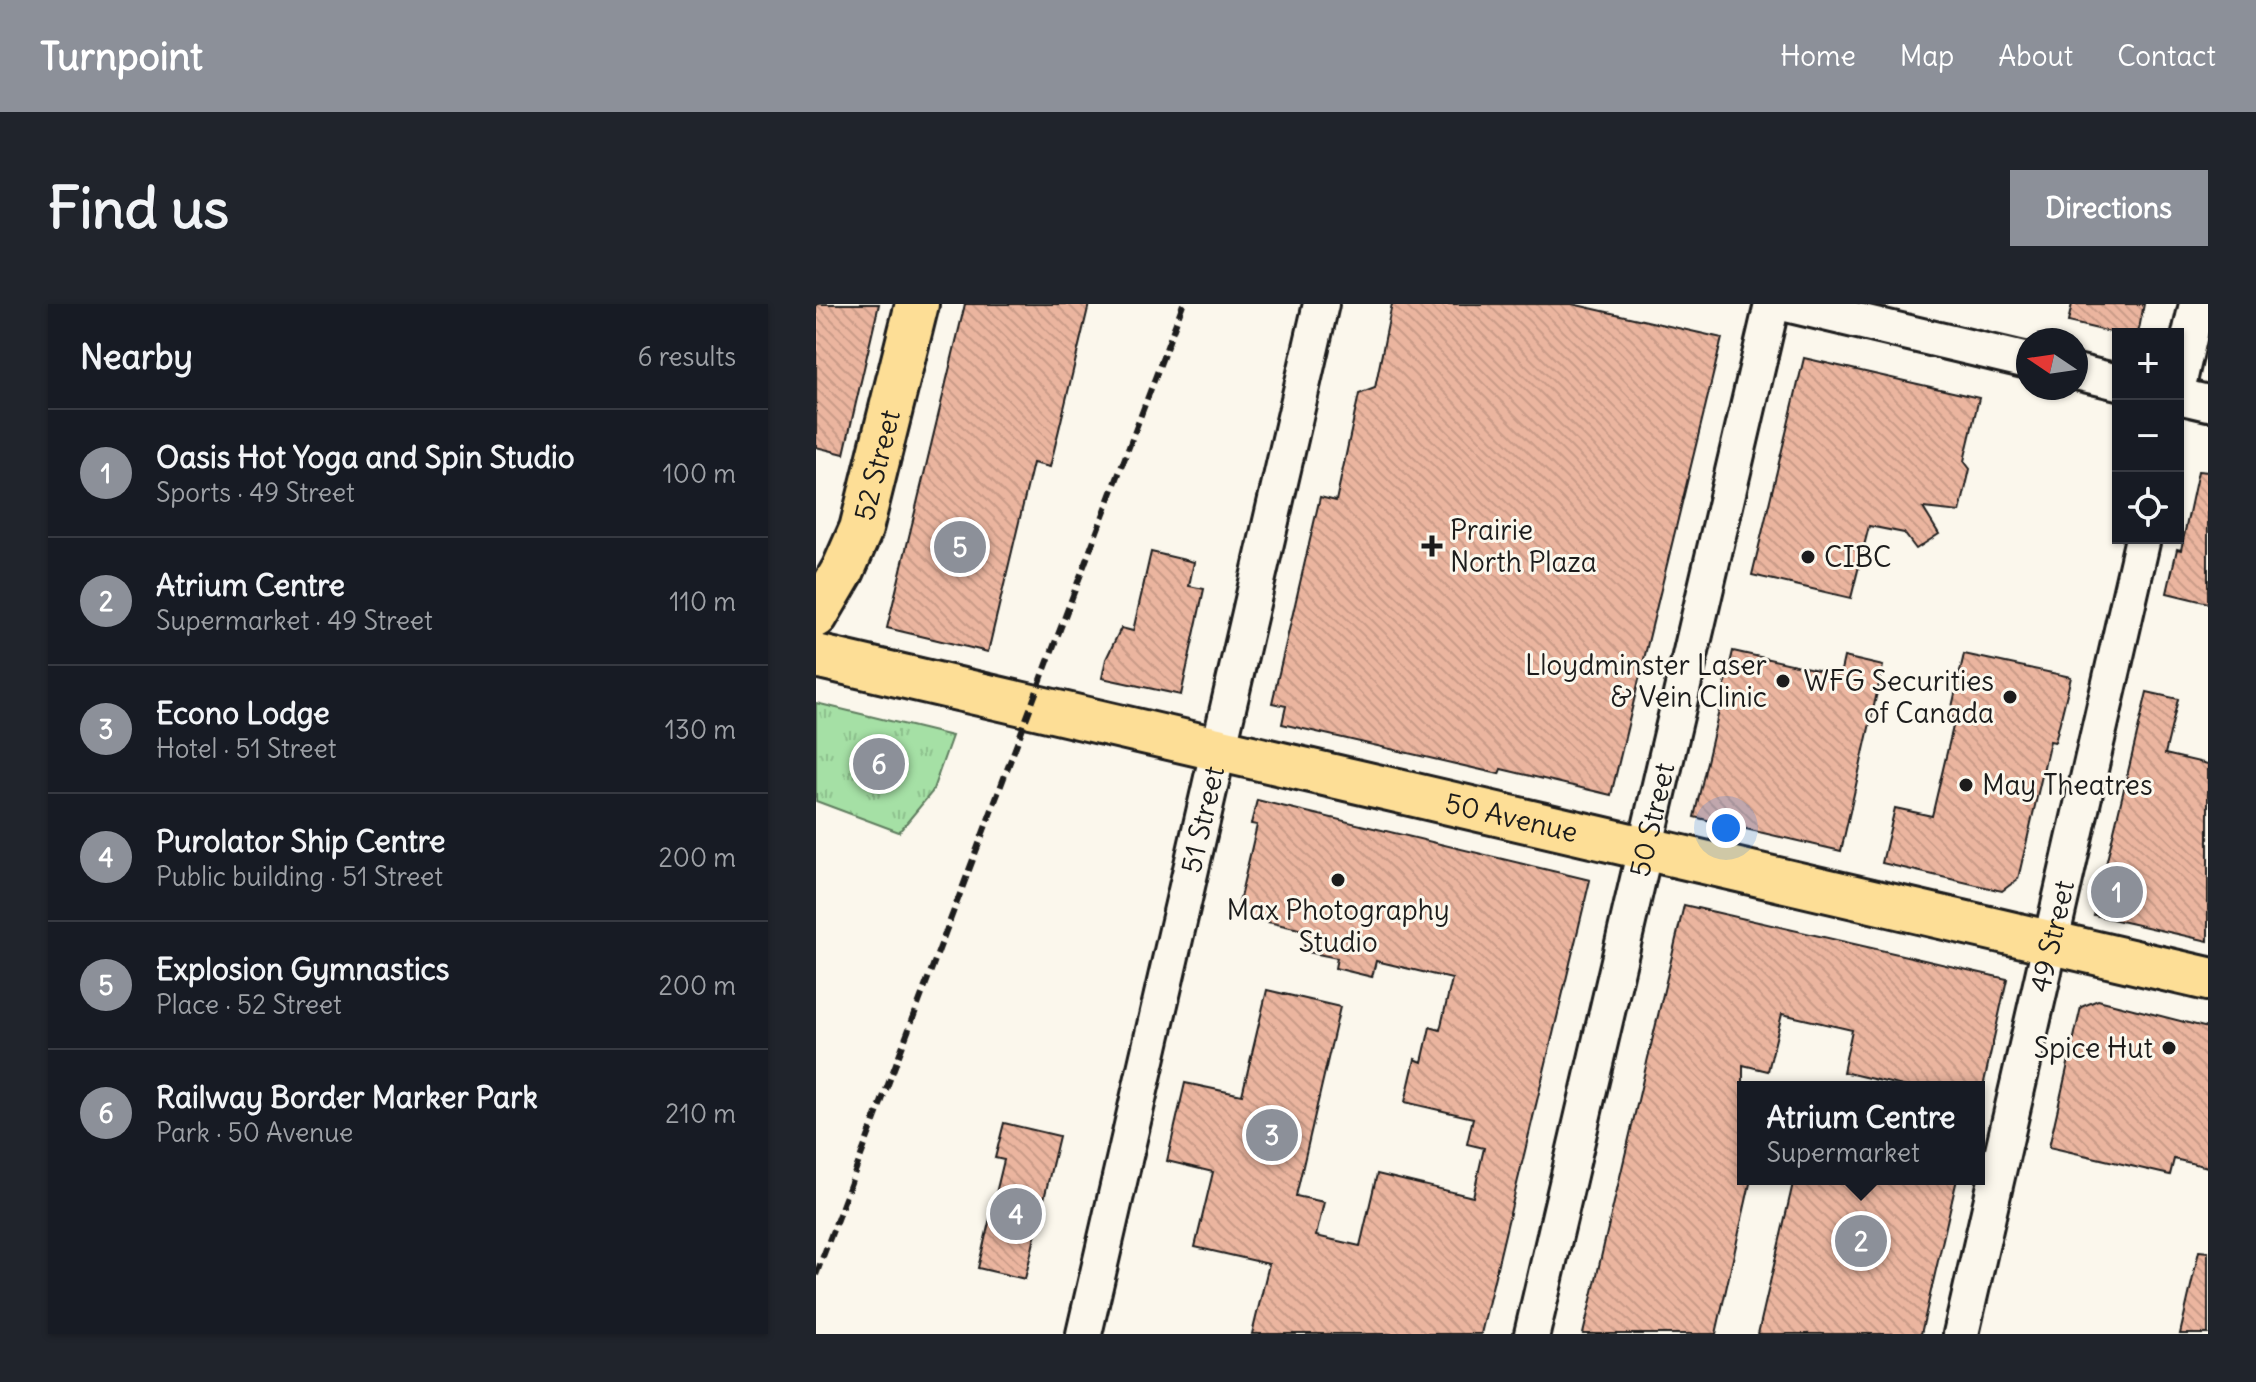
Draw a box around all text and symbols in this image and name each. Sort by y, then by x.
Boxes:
text: Turnpoint [40,33,203,80]
text: Home [1780,38,1856,74]
text: Map [1900,38,1954,74]
text: About [1998,38,2073,74]
text: Contact [2117,38,2216,74]
button: Directions [2010,170,2208,246]
text: Find us [48,173,229,243]
north arrow [2016,328,2088,400]
map controls [2112,328,2184,544]
button: + [2112,328,2184,400]
text: Nearby [80,335,193,378]
text: 6 results [638,340,736,373]
button: − [2112,400,2184,472]
street label: 52 Street [846,406,908,524]
text: Oasis Hot Yoga and Spin Studio [156,438,575,476]
text: 1 [101,457,111,490]
text: 100 m [662,457,736,490]
button: locate [2112,472,2184,544]
text: Sports · 49 Street [156,476,355,509]
place label: Prairie North Plaza [1450,512,1597,580]
pin: 5 [934,517,986,577]
marker: Prairie North Plaza [1421,535,1443,557]
place label: CIBC [1824,539,1891,575]
marker: CIBC [1799,548,1817,566]
text: Atrium Centre [156,566,345,604]
text: 2 [99,585,113,618]
text: 110 m [669,585,736,618]
text: Supermarket · 49 Street [156,604,433,637]
place label: Lloydminster Laser & Vein Clinic [1525,647,1767,715]
place label: WFG Securities of Canada [1803,663,1994,731]
marker: Lloydminster Laser & Vein Clinic [1774,672,1792,690]
marker: WFG Securities of Canada [2001,688,2019,706]
text: Econo Lodge [156,694,330,732]
text: 3 [99,713,113,746]
text: 130 m [665,713,736,746]
text: Hotel · 51 Street [156,732,336,765]
pin: 6 [853,734,905,794]
street label: 50 Street [1621,759,1683,880]
street label: 51 Street [1173,762,1232,876]
place label: May Theatres [1982,767,2153,803]
marker: May Theatres [1957,776,1975,794]
street label: 50 Avenue [1442,785,1581,850]
your location [1706,808,1746,848]
text: Purolator Ship Centre [156,822,445,860]
text: 4 [98,841,114,874]
text: 200 m [659,841,736,874]
text: Public building · 51 Street [156,860,443,893]
pin: 1 [2091,862,2143,922]
marker: Max Photography Studio [1329,871,1347,889]
street label: 49 Street [2022,877,2082,996]
place label: Max Photography Studio [1226,892,1450,960]
text: Explosion Gymnastics [156,950,449,988]
text: 5 [99,969,113,1002]
text: 200 m [659,969,736,1002]
text: Place · 52 Street [156,988,342,1021]
place label: Spice Hut [2034,1030,2153,1066]
marker: Spice Hut [2160,1039,2178,1057]
text: Railway Border Marker Park [156,1078,538,1116]
popup [1737,1081,1985,1185]
text: 6 [98,1097,114,1130]
text: 210 m [665,1097,736,1130]
text: Atrium Centre [1767,1098,1955,1136]
pin: 3 [1246,1105,1298,1165]
text: Park · 50 Avenue [156,1116,353,1149]
text: Supermarket [1767,1136,1920,1169]
pin: 4 [990,1184,1042,1244]
pin: 2 [1835,1211,1887,1271]

